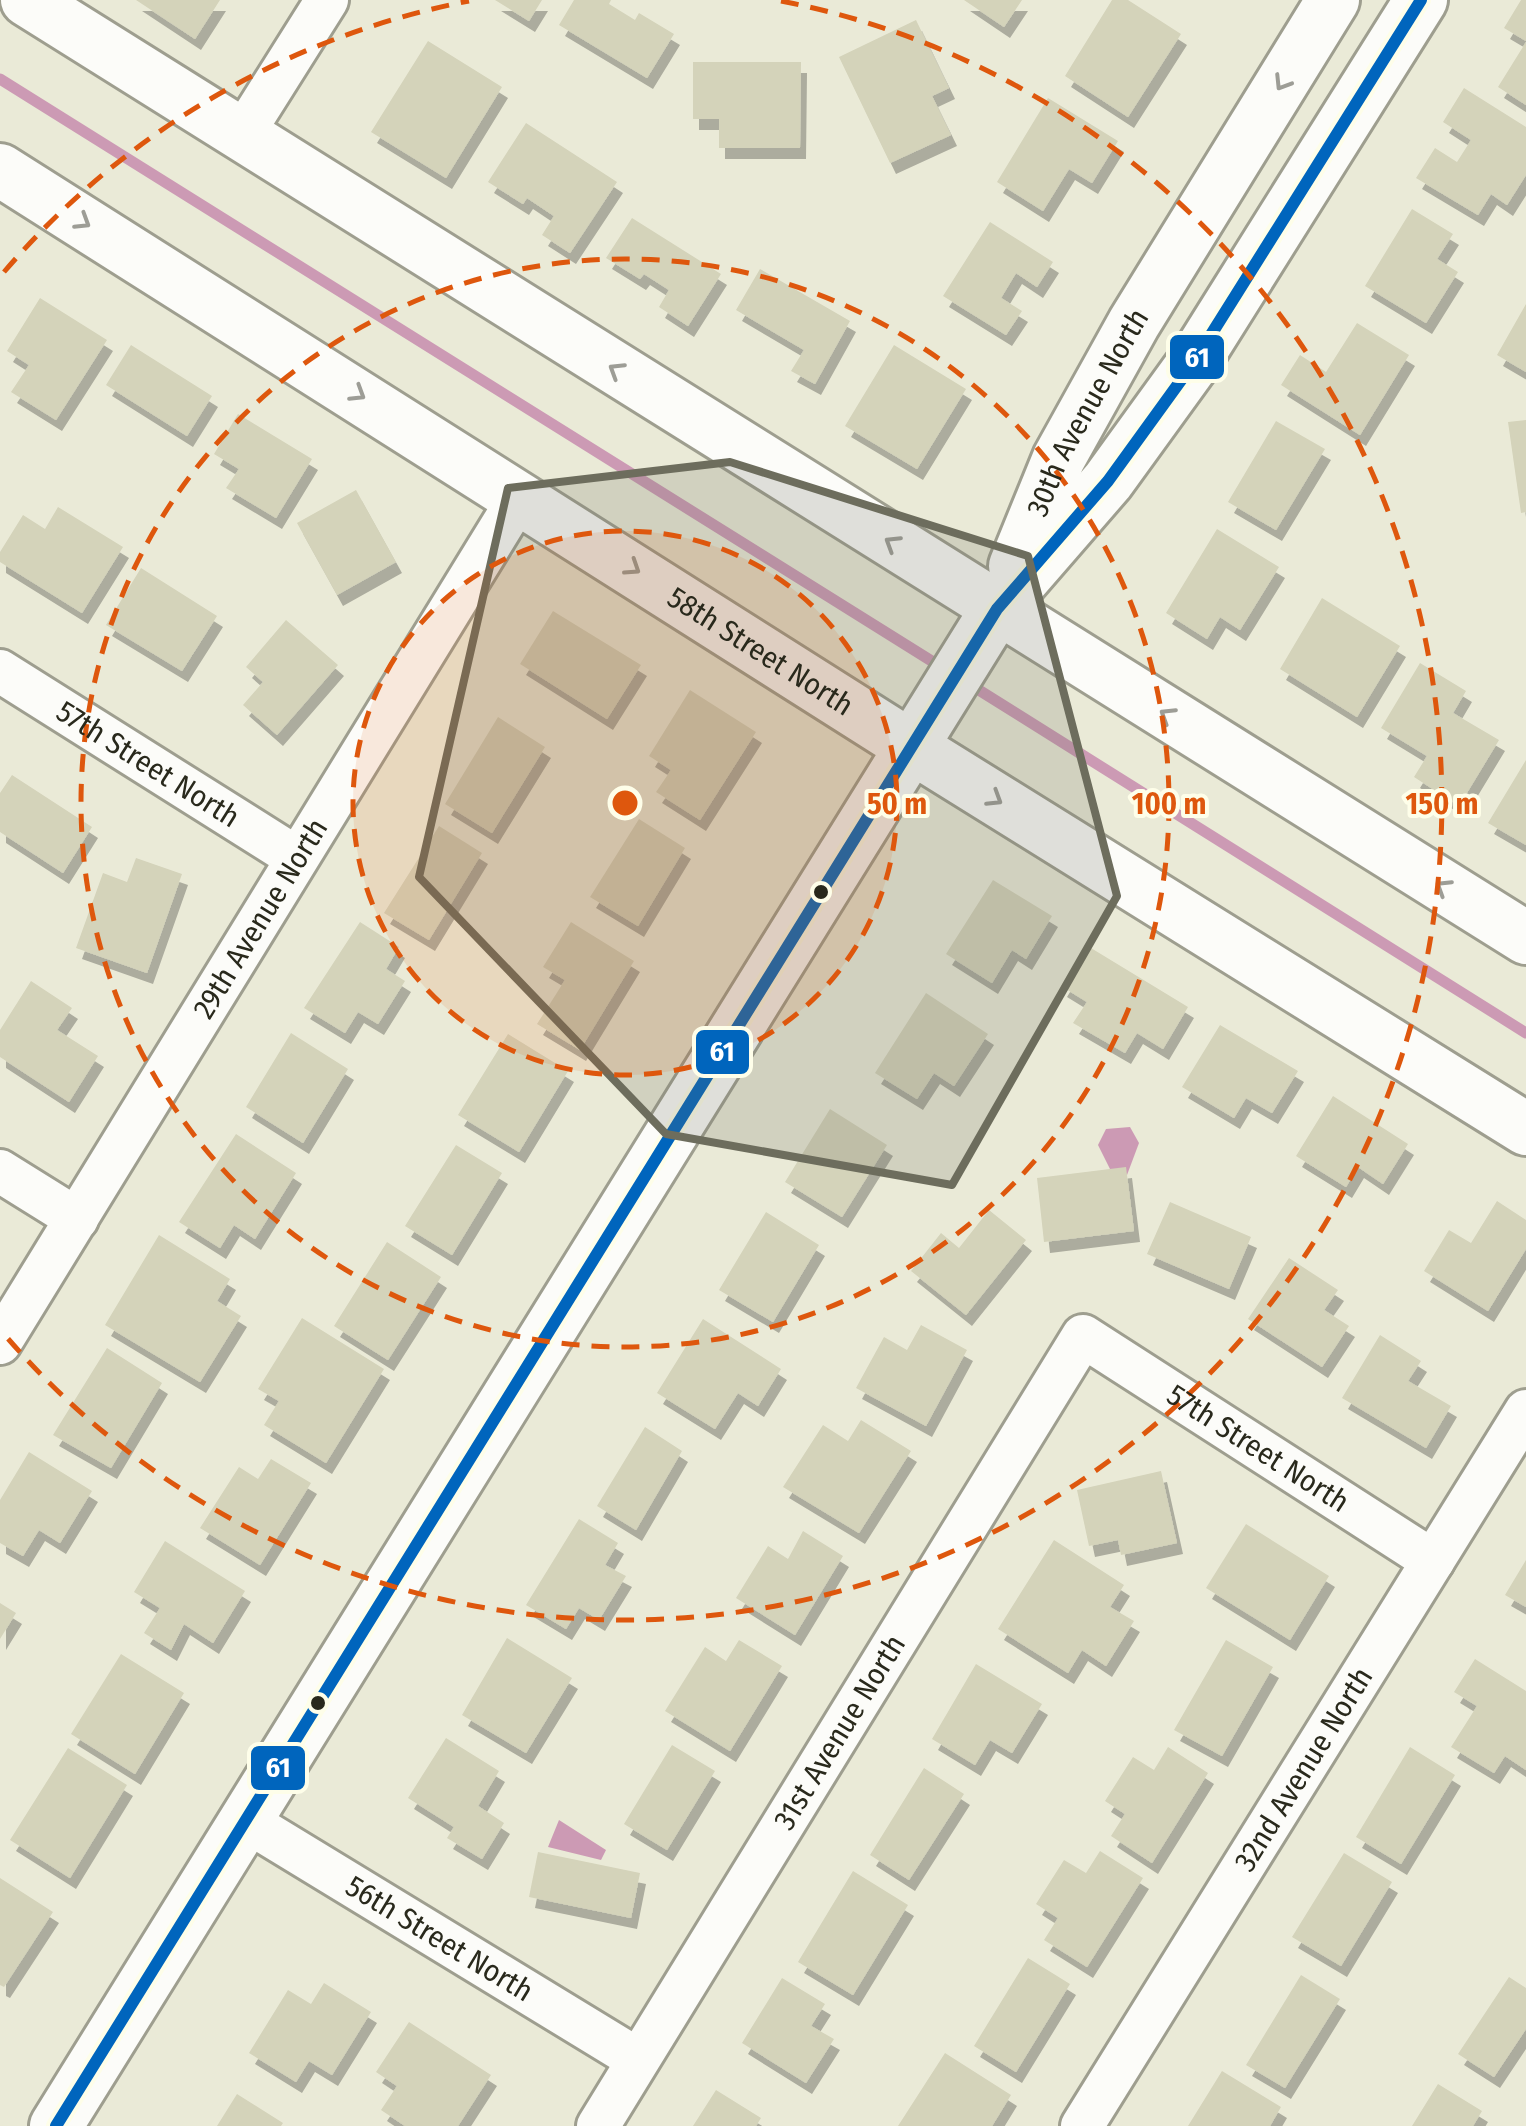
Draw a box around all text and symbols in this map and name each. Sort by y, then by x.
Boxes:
one-way arrow [1275,72,1294,90]
one-way arrow [72,209,90,228]
street label: 30th Avenue North [1019,302,1156,521]
line badge: 61 [1168,333,1226,381]
text: 61 [1184,341,1210,374]
one-way arrow [609,364,627,383]
one-way arrow [347,382,365,401]
one-way arrow [885,536,903,555]
one-way arrow [622,556,640,575]
street label: 58th Street North [661,579,860,723]
street label: 57th Street North [50,693,246,835]
one-way arrow [1160,708,1178,727]
centre of rings [607,785,643,821]
text: 50 m [867,786,927,822]
text: 100 m [1132,786,1206,822]
text: 150 m [1406,786,1478,822]
one-way arrow [984,787,1002,806]
street label: 29th Avenue North [186,812,335,1025]
one-way arrow [1436,880,1454,899]
unlabelled marker [811,882,831,902]
line badge: 61 [694,1028,751,1076]
text: 61 [709,1035,735,1068]
street label: 57th Street North [1160,1377,1356,1520]
street label: 31st Avenue North [766,1628,913,1836]
street label: 32nd Avenue North [1227,1661,1380,1878]
unlabelled marker [308,1693,328,1713]
line badge: 61 [249,1744,307,1792]
text: 61 [265,1751,291,1784]
street label: 56th Street North [339,1868,539,2009]

